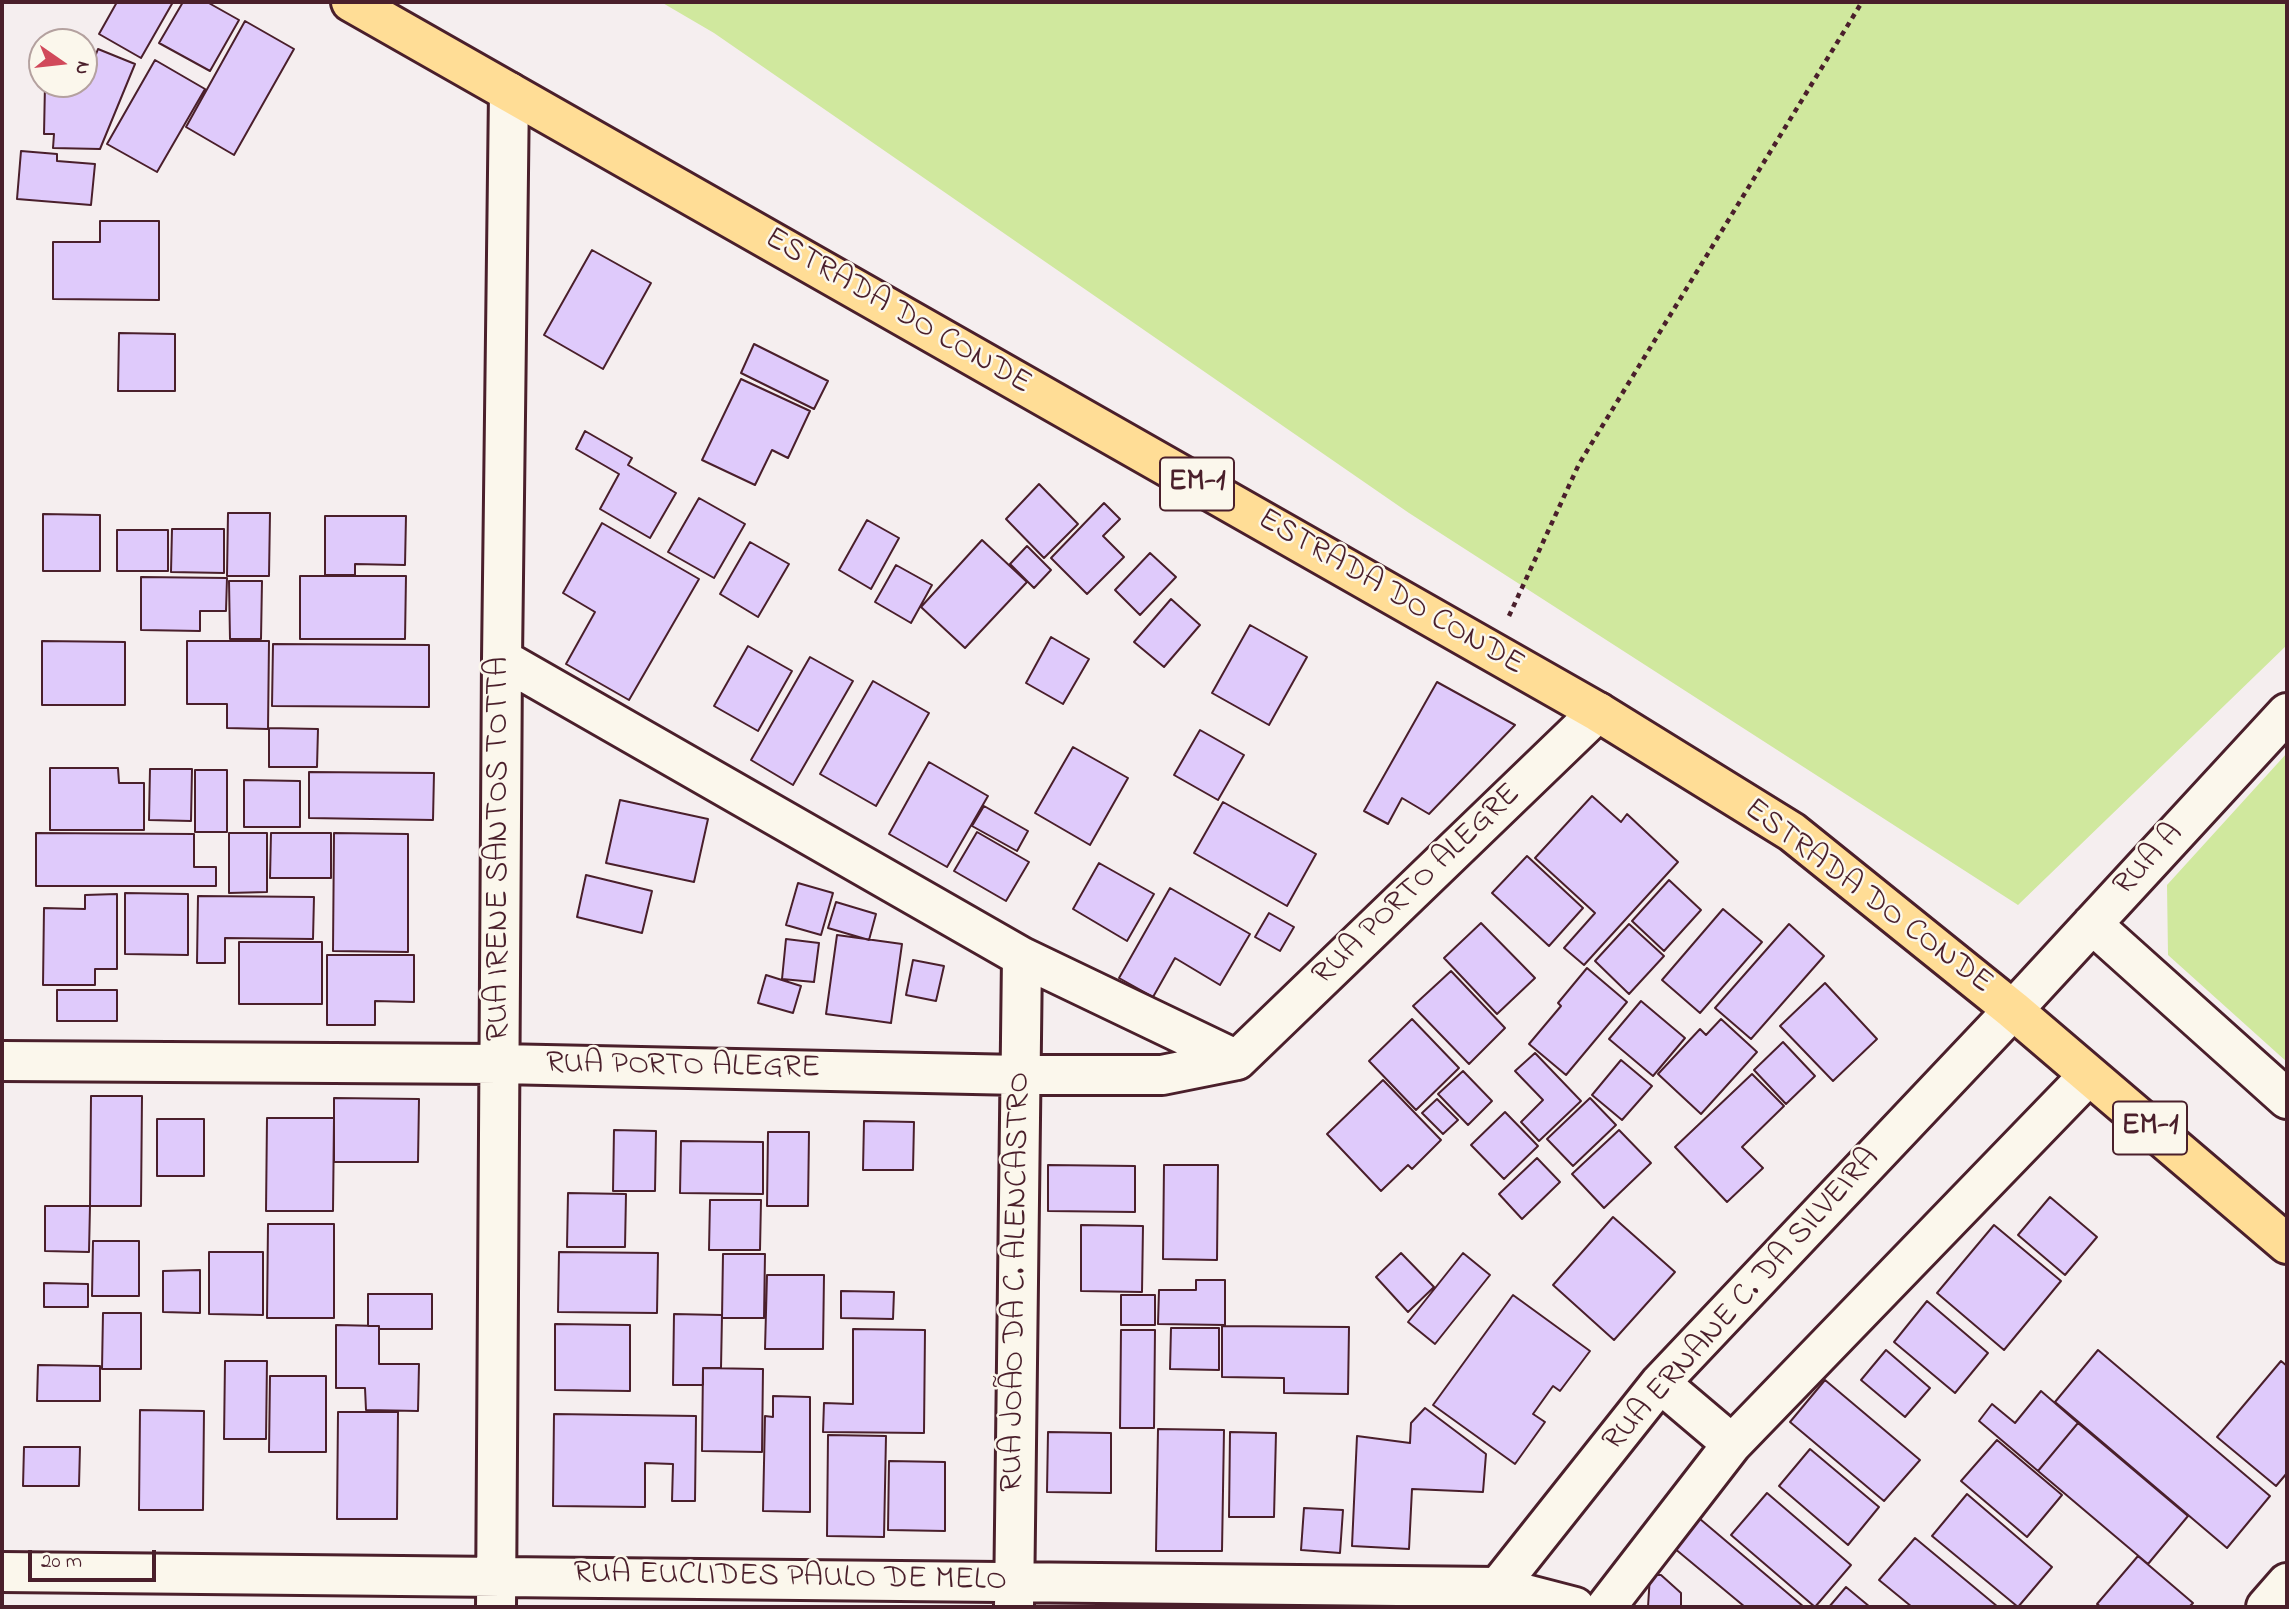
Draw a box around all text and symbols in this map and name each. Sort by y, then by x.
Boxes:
north arrow [28,28,98,98]
text: N [67,58,97,77]
street label: ESTRADA DO CONDE [757,221,1037,405]
road number: EM-1 [1160,457,1234,510]
street label: ESTRADA DO CONDE [1250,502,1530,686]
street label: RUA IRENE SANTOS TOTTA [482,657,520,1041]
street label: RUA PORTO ALEGRE [1306,777,1530,995]
street label: ESTRADA DO CONDE [1735,792,1999,1004]
street label: RUA A [2107,817,2193,905]
street label: RUA PORTO ALEGRE [545,1046,821,1090]
street label: RUA JOÃO DA C. ALENCASTRO [995,1072,1041,1492]
road number: EM-1 [2113,1102,2187,1154]
street label: RUA ERNANE C. DA SILVEIRA [1596,1141,1890,1461]
scale bar [32,1536,159,1580]
text: 20 m [41,1547,82,1577]
street label: RUA EUCLIDES PAULO DE MELO [573,1556,1007,1602]

